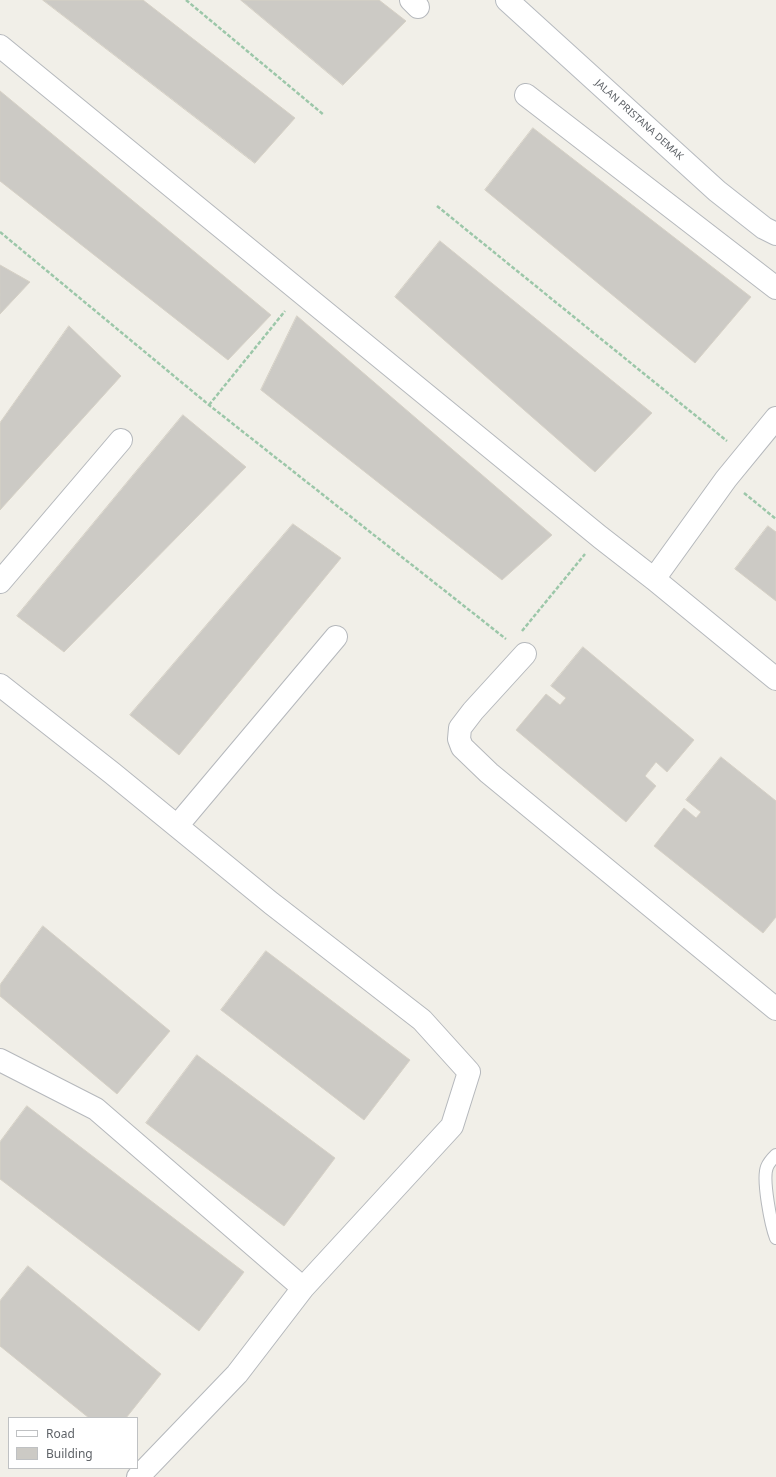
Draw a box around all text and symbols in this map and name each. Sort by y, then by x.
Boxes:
street label: JALAN PRISTANA DEMAK [592,77,686,163]
legend [8,1417,138,1469]
text: Road [46,1425,75,1442]
text: Building [46,1445,93,1462]

